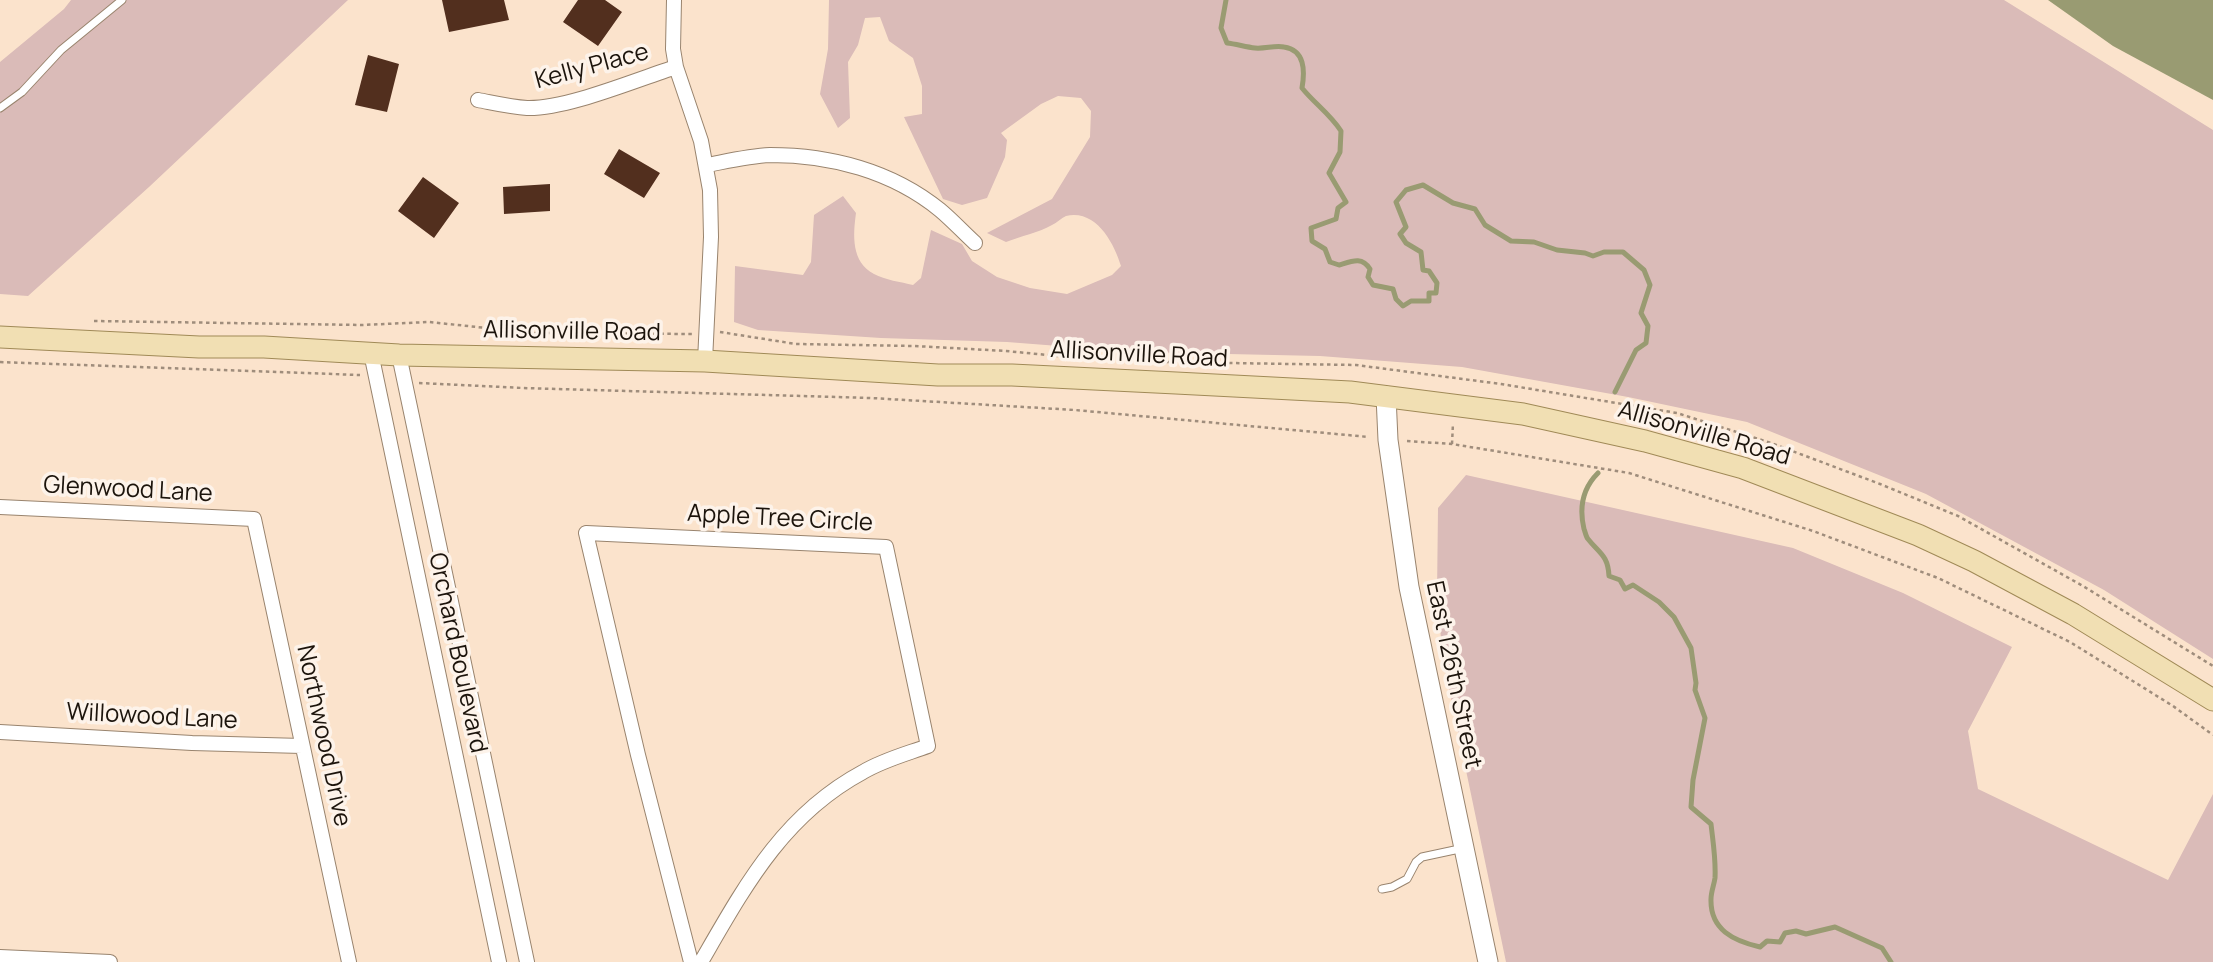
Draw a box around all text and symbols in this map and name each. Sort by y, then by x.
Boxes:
street label: Kelly Place [532,38,652,96]
street label: Allisonville Road [483,316,661,348]
street label: Allisonville Road [1049,336,1229,374]
street label: Allisonville Road [1615,396,1793,472]
street label: Glenwood Lane [43,471,213,509]
street label: Apple Tree Circle [686,500,874,538]
street label: Orchard Boulevard [422,550,492,756]
street label: East 126th Street [1419,579,1487,771]
street label: Northwood Drive [290,643,356,829]
street label: Willowood Lane [66,698,238,736]

